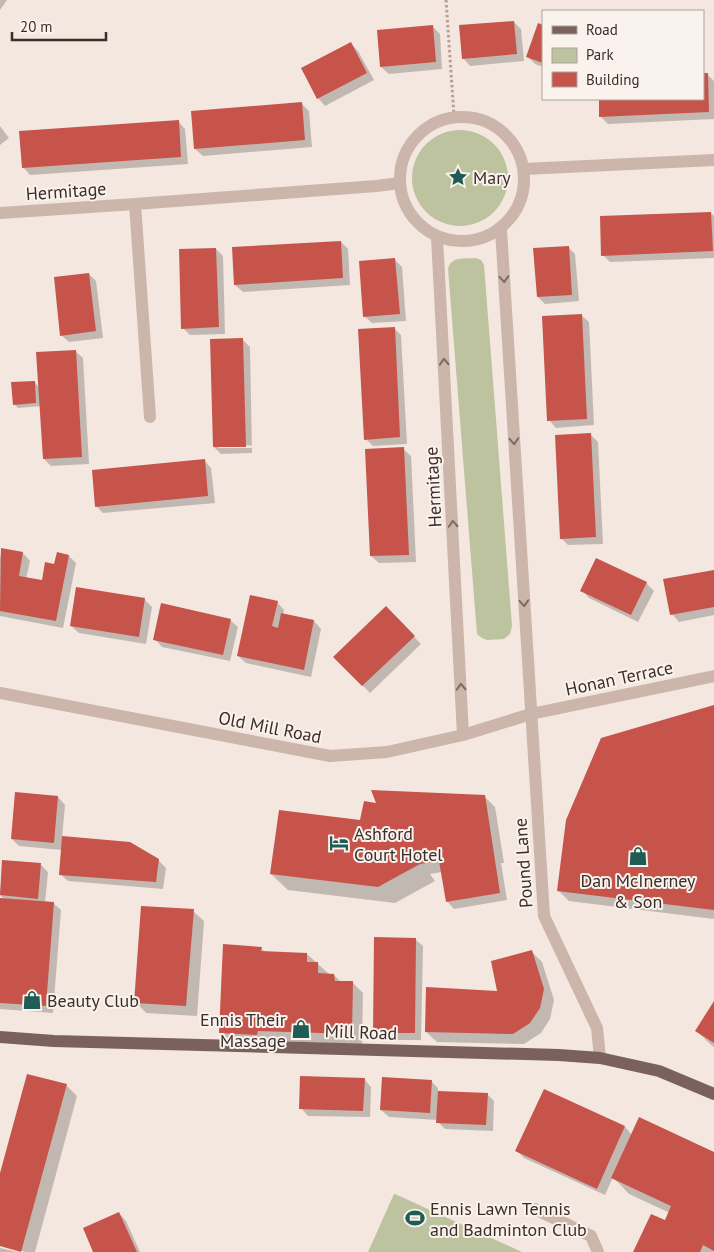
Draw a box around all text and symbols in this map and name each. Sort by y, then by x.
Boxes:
scale bar [12,10,106,42]
legend [542,10,704,100]
text: 20 m [20,17,53,36]
text: Road [586,20,618,39]
text: Park [586,45,614,64]
text: Building [586,70,640,89]
place icon: Mary [447,166,469,188]
place label: Mary [473,166,511,189]
street label: Hermitage [25,177,107,205]
one-way arrow [499,275,510,283]
one-way arrow [438,358,449,366]
one-way arrow [509,437,520,445]
street label: Hermitage [419,446,447,528]
one-way arrow [447,520,458,528]
one-way arrow [519,600,530,608]
street label: Honan Terrace [563,655,675,701]
one-way arrow [456,682,467,690]
street label: Old Mill Road [216,706,324,748]
street label: Pound Lane [508,817,538,909]
place label: Ashford Court Hotel [354,822,443,866]
hotel icon: Ashford Court Hotel [328,832,350,854]
shop icon: Dan McInerney & Son [627,845,649,867]
place label: Dan McInerney & Son [580,869,696,913]
shop icon: Beauty Club [21,989,43,1011]
place label: Beauty Club [47,989,139,1012]
place label: Ennis Their Massage [200,1008,286,1052]
shop icon: Ennis Their Massage [290,1018,312,1040]
street label: Mill Road [324,1019,398,1045]
place label: Ennis Lawn Tennis and Badminton Club [430,1197,587,1241]
sports icon: Ennis Lawn Tennis and Badminton Club [404,1207,426,1229]

